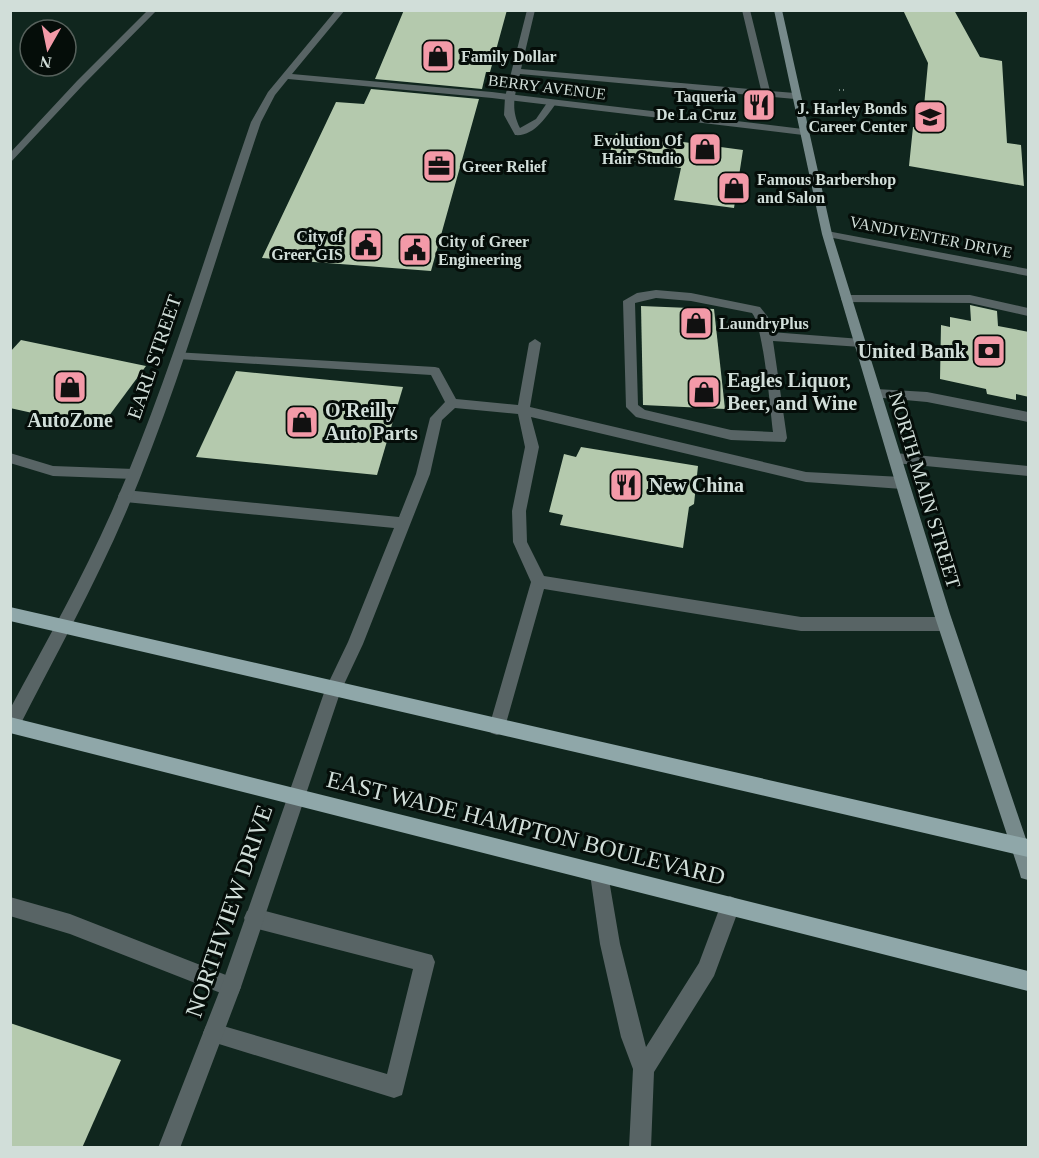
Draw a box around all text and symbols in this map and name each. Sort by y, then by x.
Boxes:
north arrow [18,18,78,78]
shop icon: Family Dollar [420,38,456,74]
place label: Family Dollar [461,48,557,66]
text: N [38,53,53,72]
street label: BERRY AVENUE [487,71,607,103]
restaurant icon: Taqueria De La Cruz [741,87,777,123]
place label: Taqueria De La Cruz [656,88,736,123]
school or university icon: J. Harley Bonds Career Center [912,99,948,135]
place label: J. Harley Bonds Career Center [797,100,907,135]
shop icon: Evolution Of Hair Studio [687,131,723,167]
place label: Evolution Of Hair Studio [594,132,683,167]
office icon: Greer Relief [421,148,457,184]
place label: Greer Relief [462,158,547,175]
shop icon: Famous Barbershop and Salon [716,170,752,206]
place label: Famous Barbershop and Salon [757,171,896,206]
street label: VANDIVENTER DRIVE [848,213,1014,261]
public building icon: City of Greer GIS [348,227,384,263]
place label: City of Greer GIS [271,228,344,263]
public building icon: City of Greer Engineering [397,232,433,268]
place label: City of Greer Engineering [438,233,529,269]
street label: EARL STREET [122,292,186,422]
shop icon: LaundryPlus [678,305,714,341]
place label: LaundryPlus [719,315,809,333]
bank icon: United Bank [971,333,1007,369]
place label: United Bank [858,340,967,362]
shop icon: AutoZone [52,369,88,405]
place label: Eagles Liquor, Beer, and Wine [727,369,857,414]
shop icon: Eagles Liquor, Beer, and Wine [686,374,722,410]
street label: NORTH MAIN STREET [885,389,965,591]
place label: O'Reilly Auto Parts [325,399,418,444]
shop icon: O'Reilly Auto Parts [284,404,320,440]
place label: AutoZone [27,409,113,431]
restaurant icon: New China [608,467,644,503]
place label: New China [649,474,744,496]
street label: EAST WADE HAMPTON BOULEVARD [324,766,728,890]
street label: NORTHVIEW DRIVE [180,801,278,1021]

